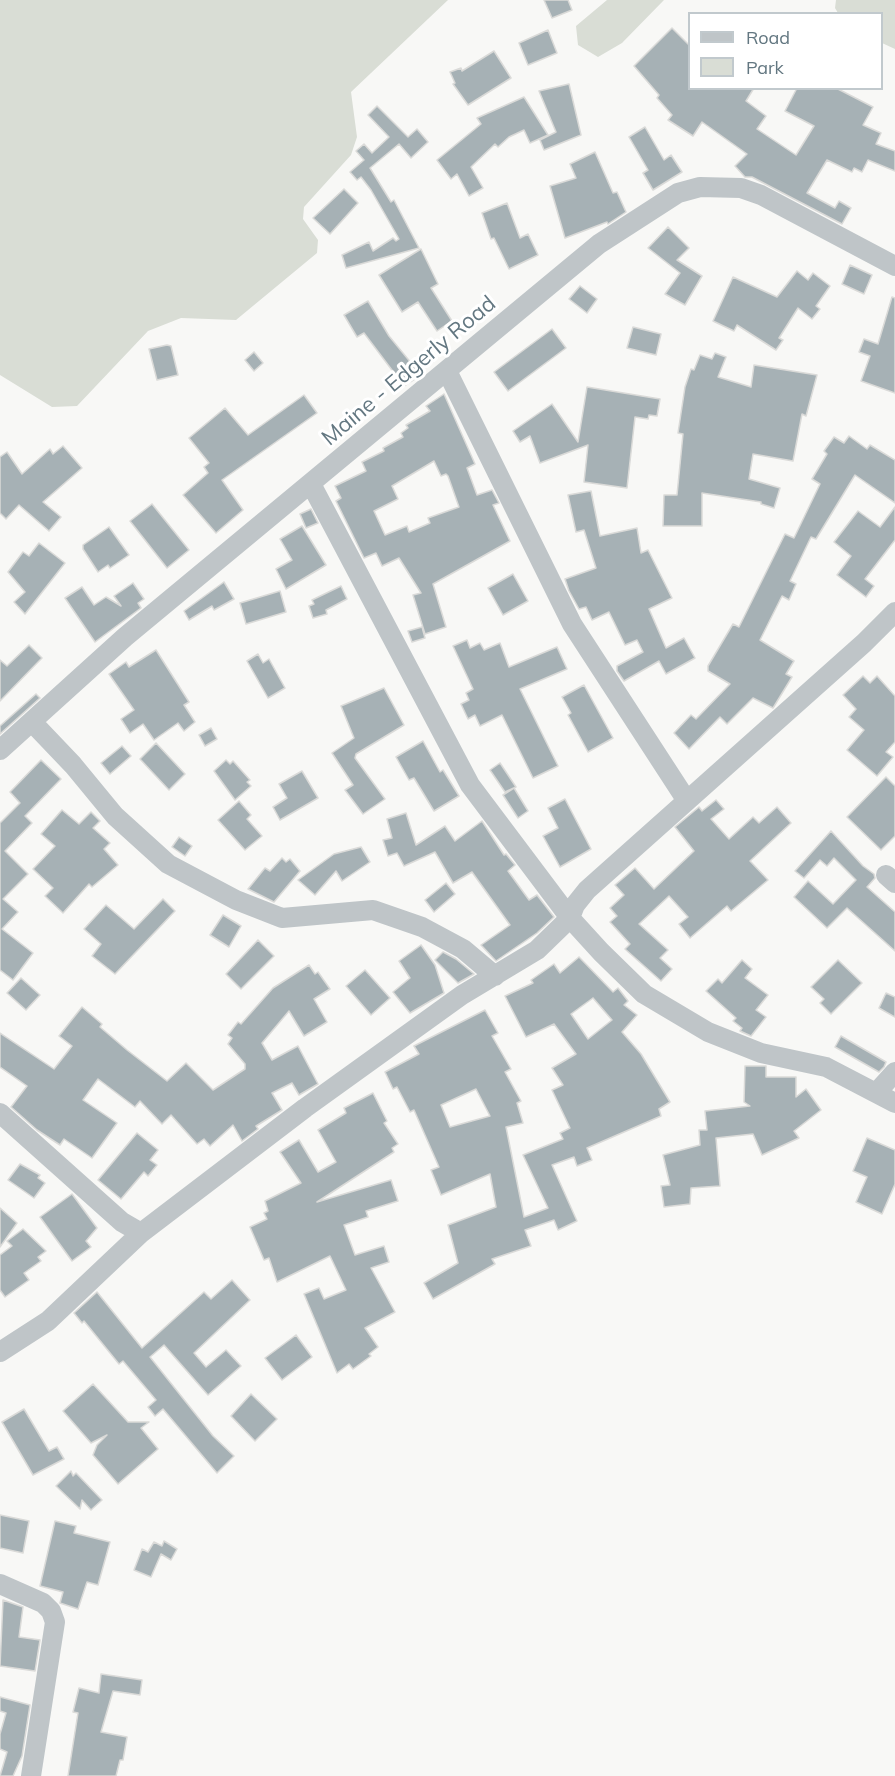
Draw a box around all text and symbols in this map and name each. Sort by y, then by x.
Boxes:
legend [688,12,883,90]
text: Road [746,26,790,49]
text: Park [746,56,784,79]
street label: Maine - Edgerly Road [317,291,501,451]

